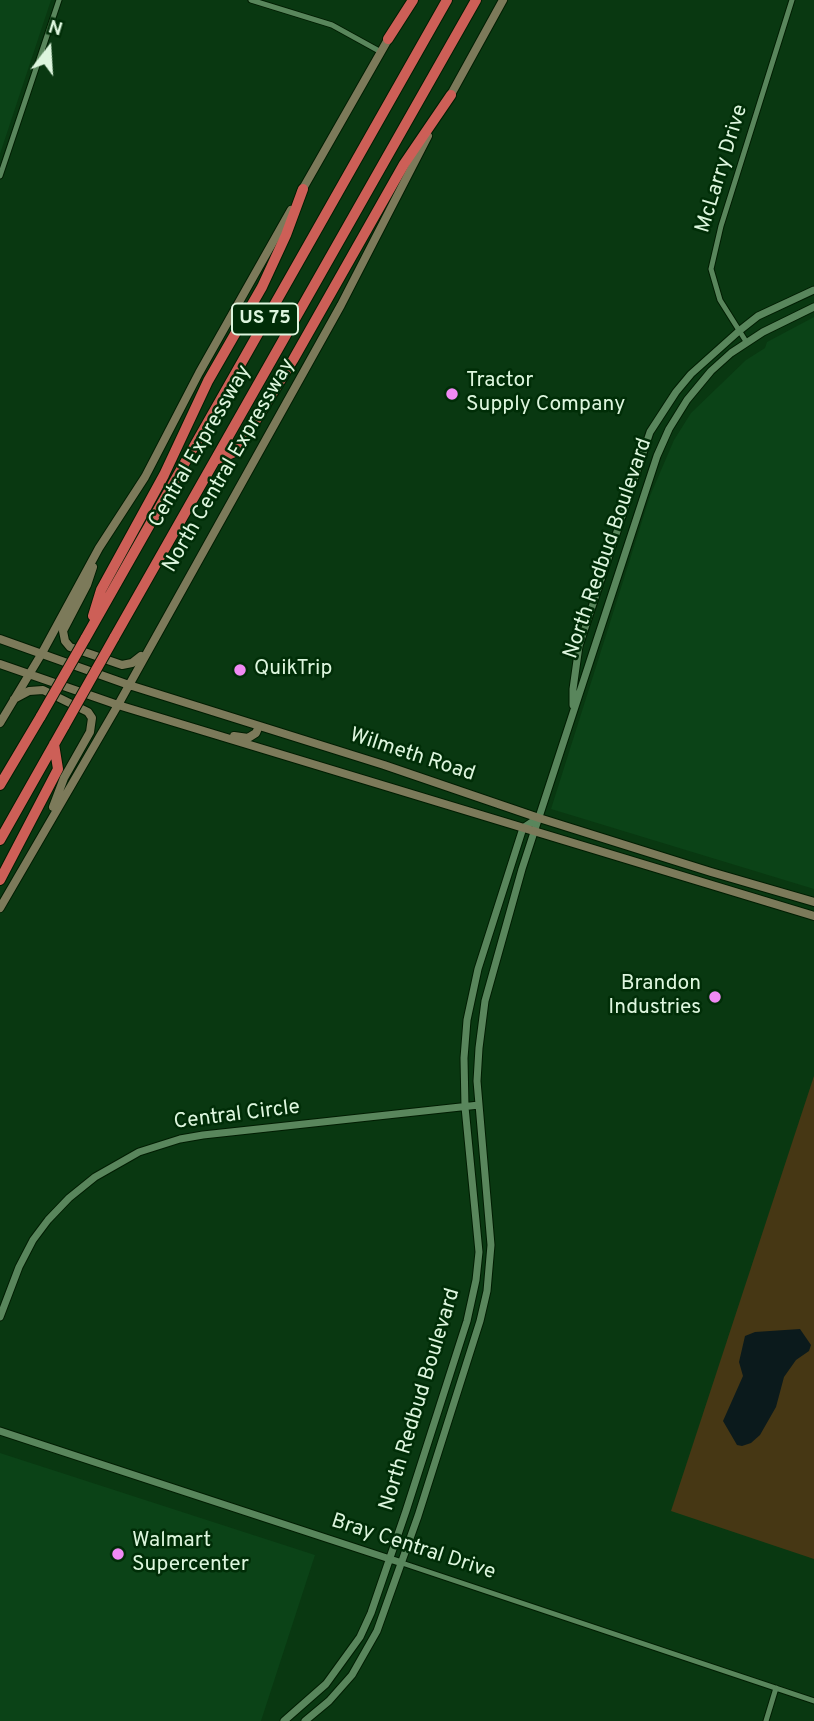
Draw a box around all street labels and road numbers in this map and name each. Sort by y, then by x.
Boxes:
street label: McLarry Drive [692,102,754,236]
road number: US 75 [232,304,298,334]
street label: North Central Expressway [158,355,302,577]
street label: Central Expressway [144,361,258,533]
street label: North Redbud Boulevard [559,435,659,663]
street label: Wilmeth Road [346,724,478,788]
street label: Central Circle [172,1096,302,1136]
street label: North Redbud Boulevard [375,1286,467,1514]
street label: Bray Central Drive [328,1510,498,1586]

